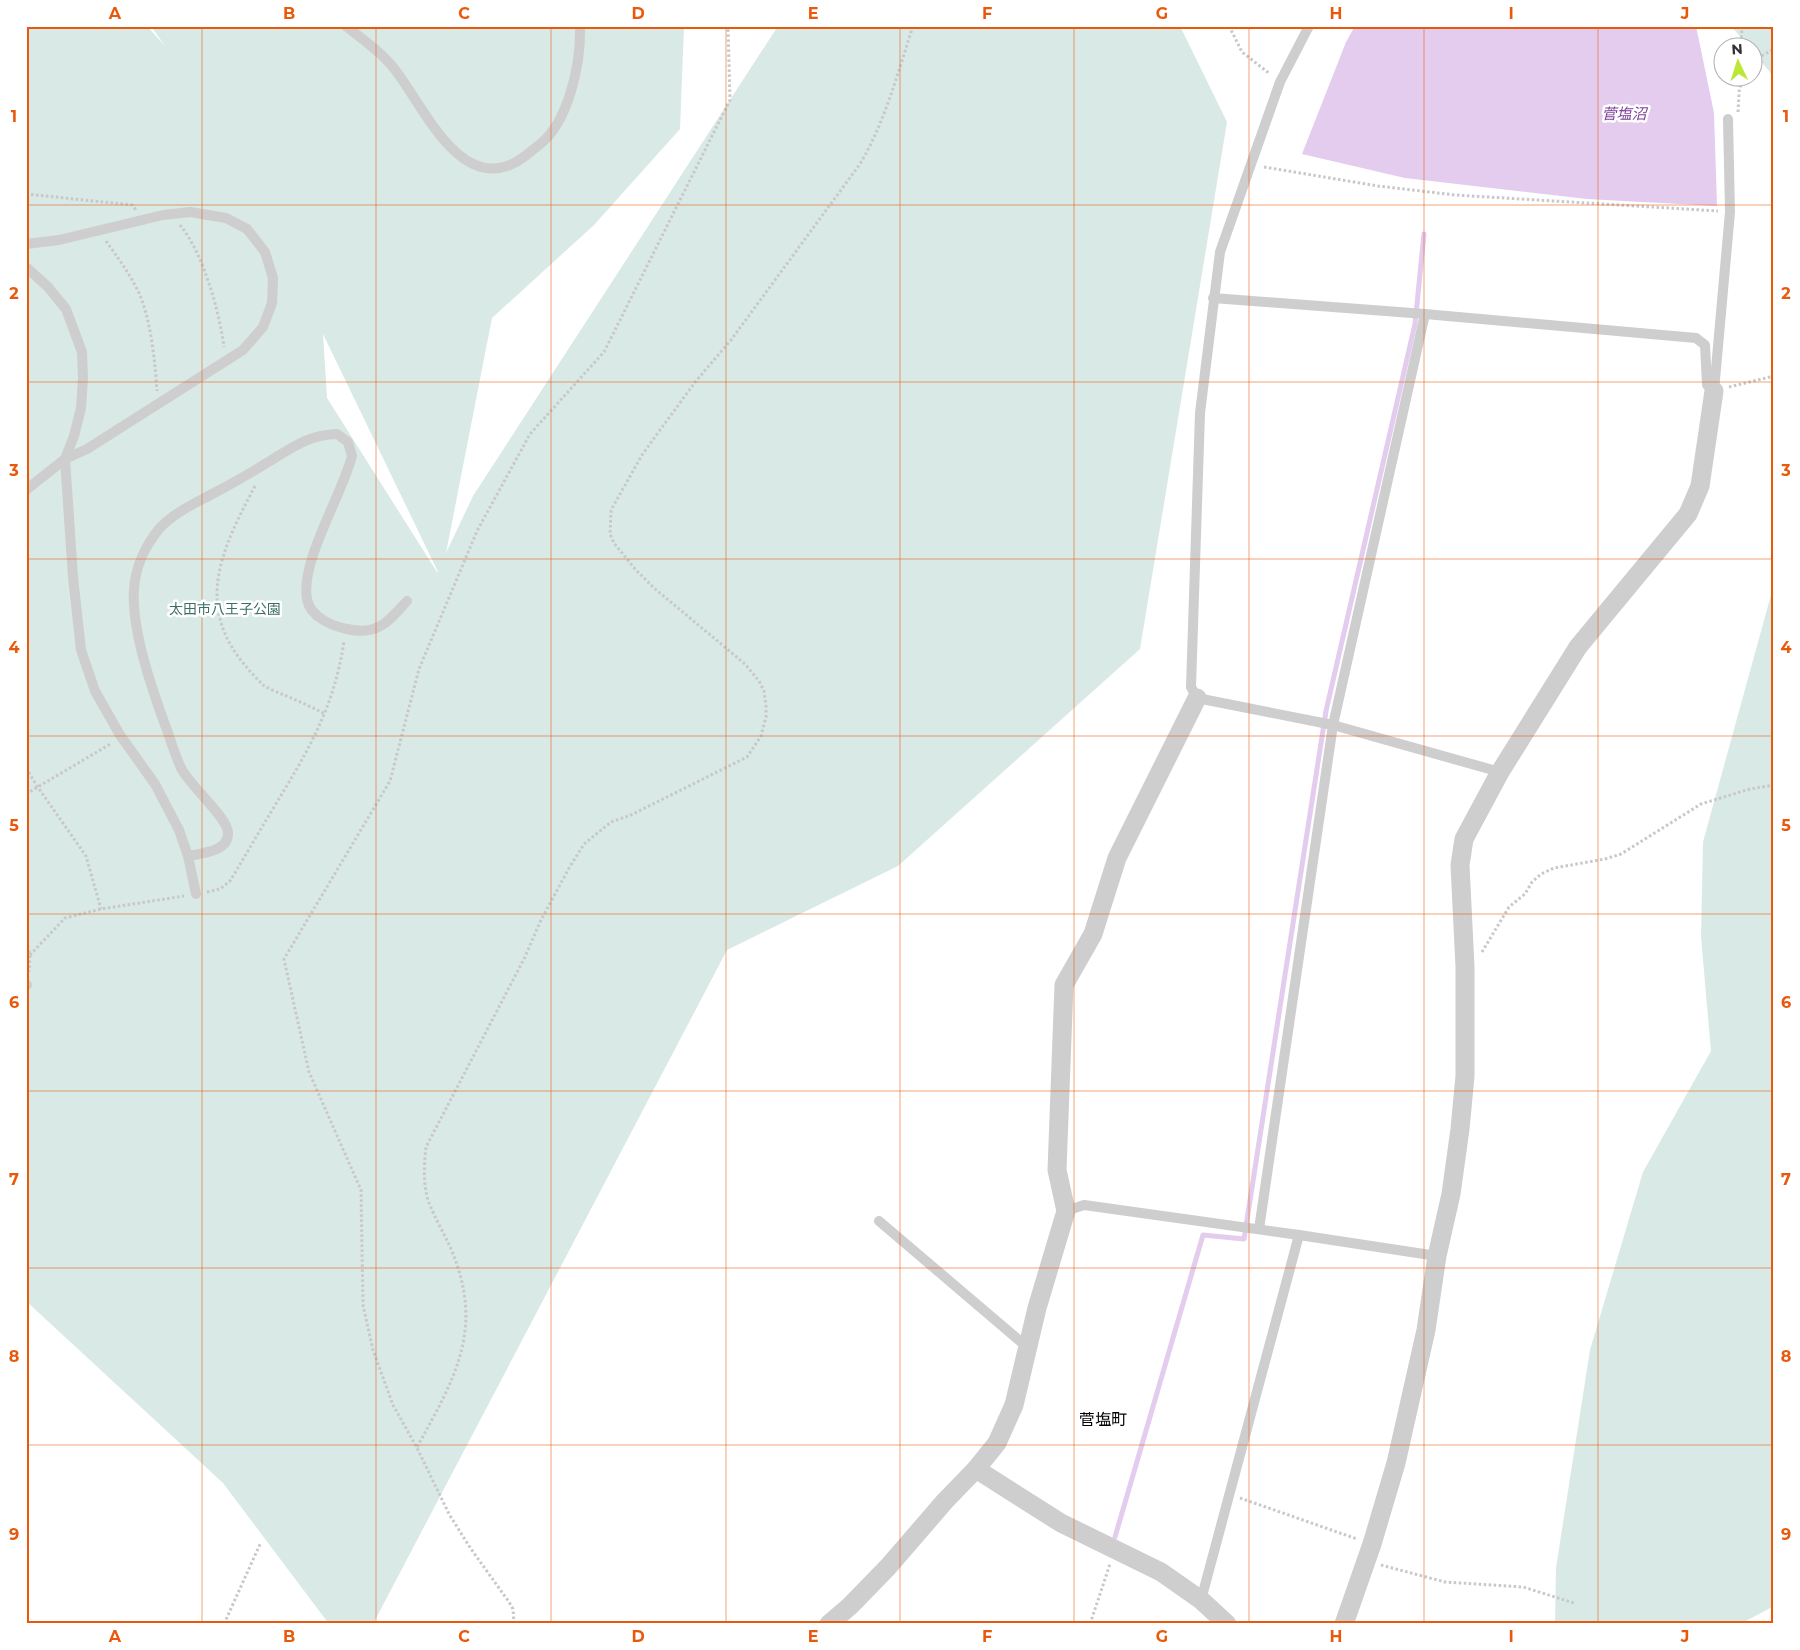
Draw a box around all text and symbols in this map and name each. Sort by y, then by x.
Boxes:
text: A [108,4,122,23]
text: B [283,4,295,23]
text: C [458,4,470,23]
text: D [631,4,645,23]
text: E [808,4,818,23]
text: F [982,4,992,23]
text: G [1156,4,1168,23]
text: H [1330,4,1342,23]
text: I [1508,4,1514,23]
text: J [1680,4,1689,23]
north arrow [1712,38,1762,88]
text: N [1731,40,1743,58]
water label: 菅塩沼 [1601,104,1648,123]
text: 1 [11,107,17,126]
text: 1 [1783,107,1789,126]
text: 2 [9,284,19,303]
text: 2 [1781,284,1791,303]
text: 3 [8,461,19,480]
text: 3 [1780,461,1791,480]
park label: 太田市八王子公園 [169,600,281,618]
text: 4 [8,638,20,657]
text: 4 [1780,638,1792,657]
text: 5 [9,816,19,835]
text: 5 [1781,816,1791,835]
text: 6 [9,993,19,1012]
text: 6 [1781,993,1791,1012]
text: 7 [9,1170,19,1189]
text: 7 [1781,1170,1791,1189]
text: 8 [9,1347,19,1366]
text: 8 [1781,1347,1791,1366]
district label: 菅塩町 [1079,1410,1127,1429]
text: 9 [9,1525,19,1544]
text: 9 [1781,1525,1791,1544]
text: A [108,1627,122,1646]
text: B [283,1627,295,1646]
text: C [458,1627,470,1646]
text: D [631,1627,645,1646]
text: E [808,1627,818,1646]
text: F [982,1627,992,1646]
text: G [1156,1627,1168,1646]
text: H [1330,1627,1342,1646]
text: I [1508,1627,1514,1646]
text: J [1680,1627,1689,1646]

